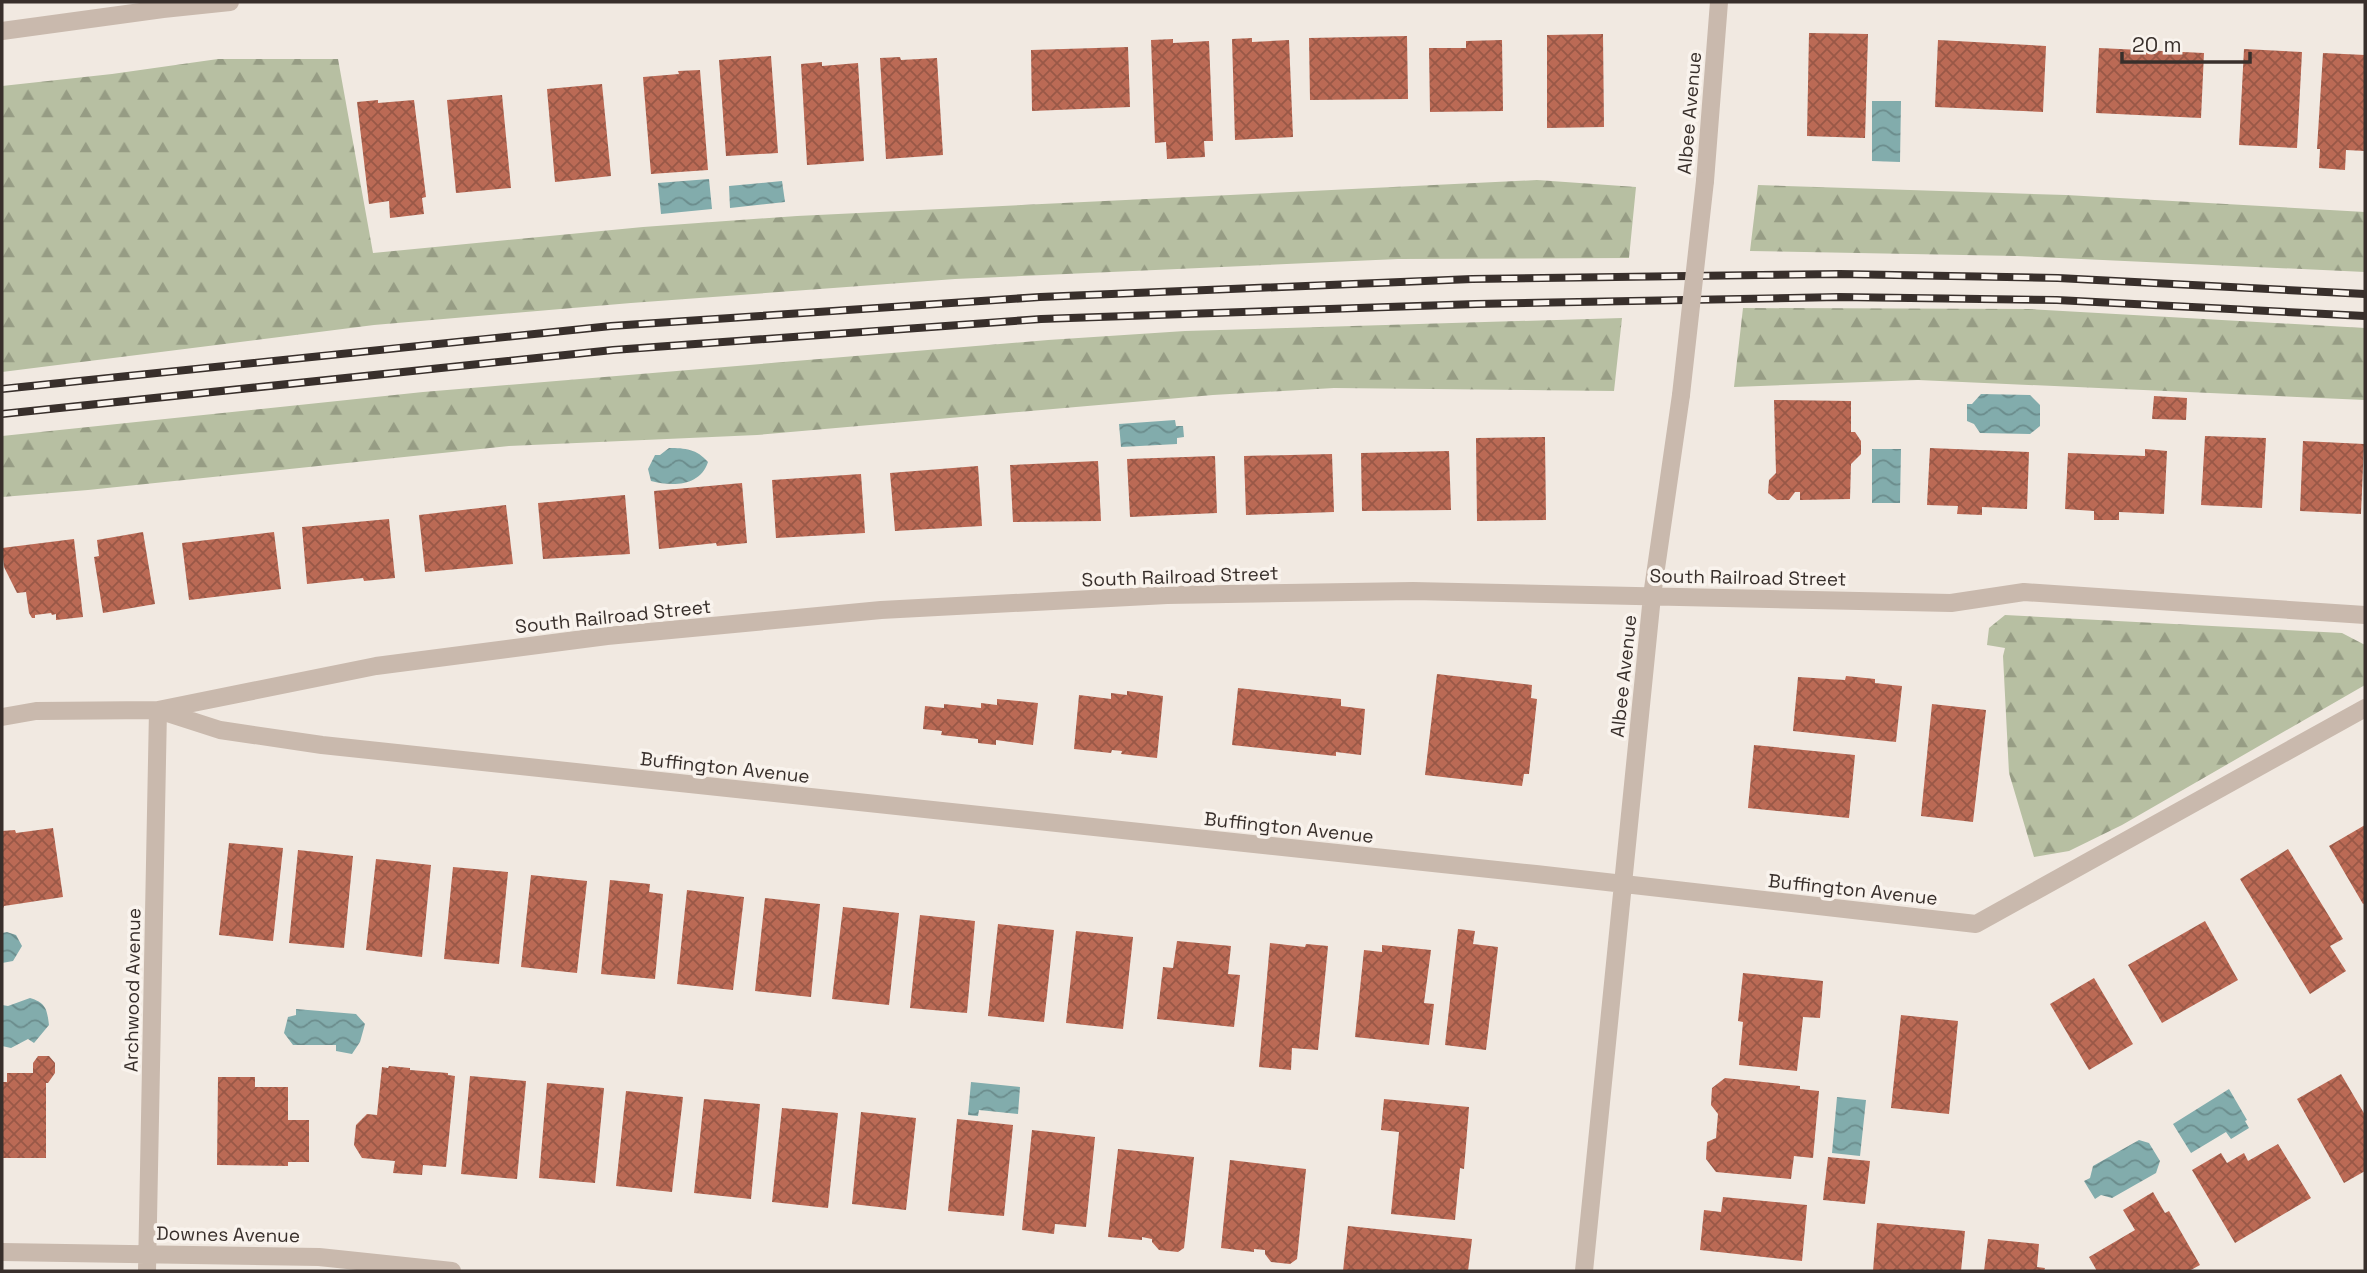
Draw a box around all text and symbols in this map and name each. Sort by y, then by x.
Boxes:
scale bar [2122,21,2250,65]
text: 20 m [2132,31,2182,58]
street label: Albee Avenue [1672,51,1707,175]
street label: South Railroad Street [1081,561,1279,592]
street label: South Railroad Street [1649,563,1847,592]
street label: South Railroad Street [514,594,712,639]
street label: Albee Avenue [1605,614,1642,739]
street label: Buffington Avenue [639,746,811,789]
street label: Buffington Avenue [1203,806,1375,849]
street label: Buffington Avenue [1767,868,1939,911]
street label: Archwood Avenue [119,908,146,1072]
street label: Downes Avenue [156,1221,300,1248]

